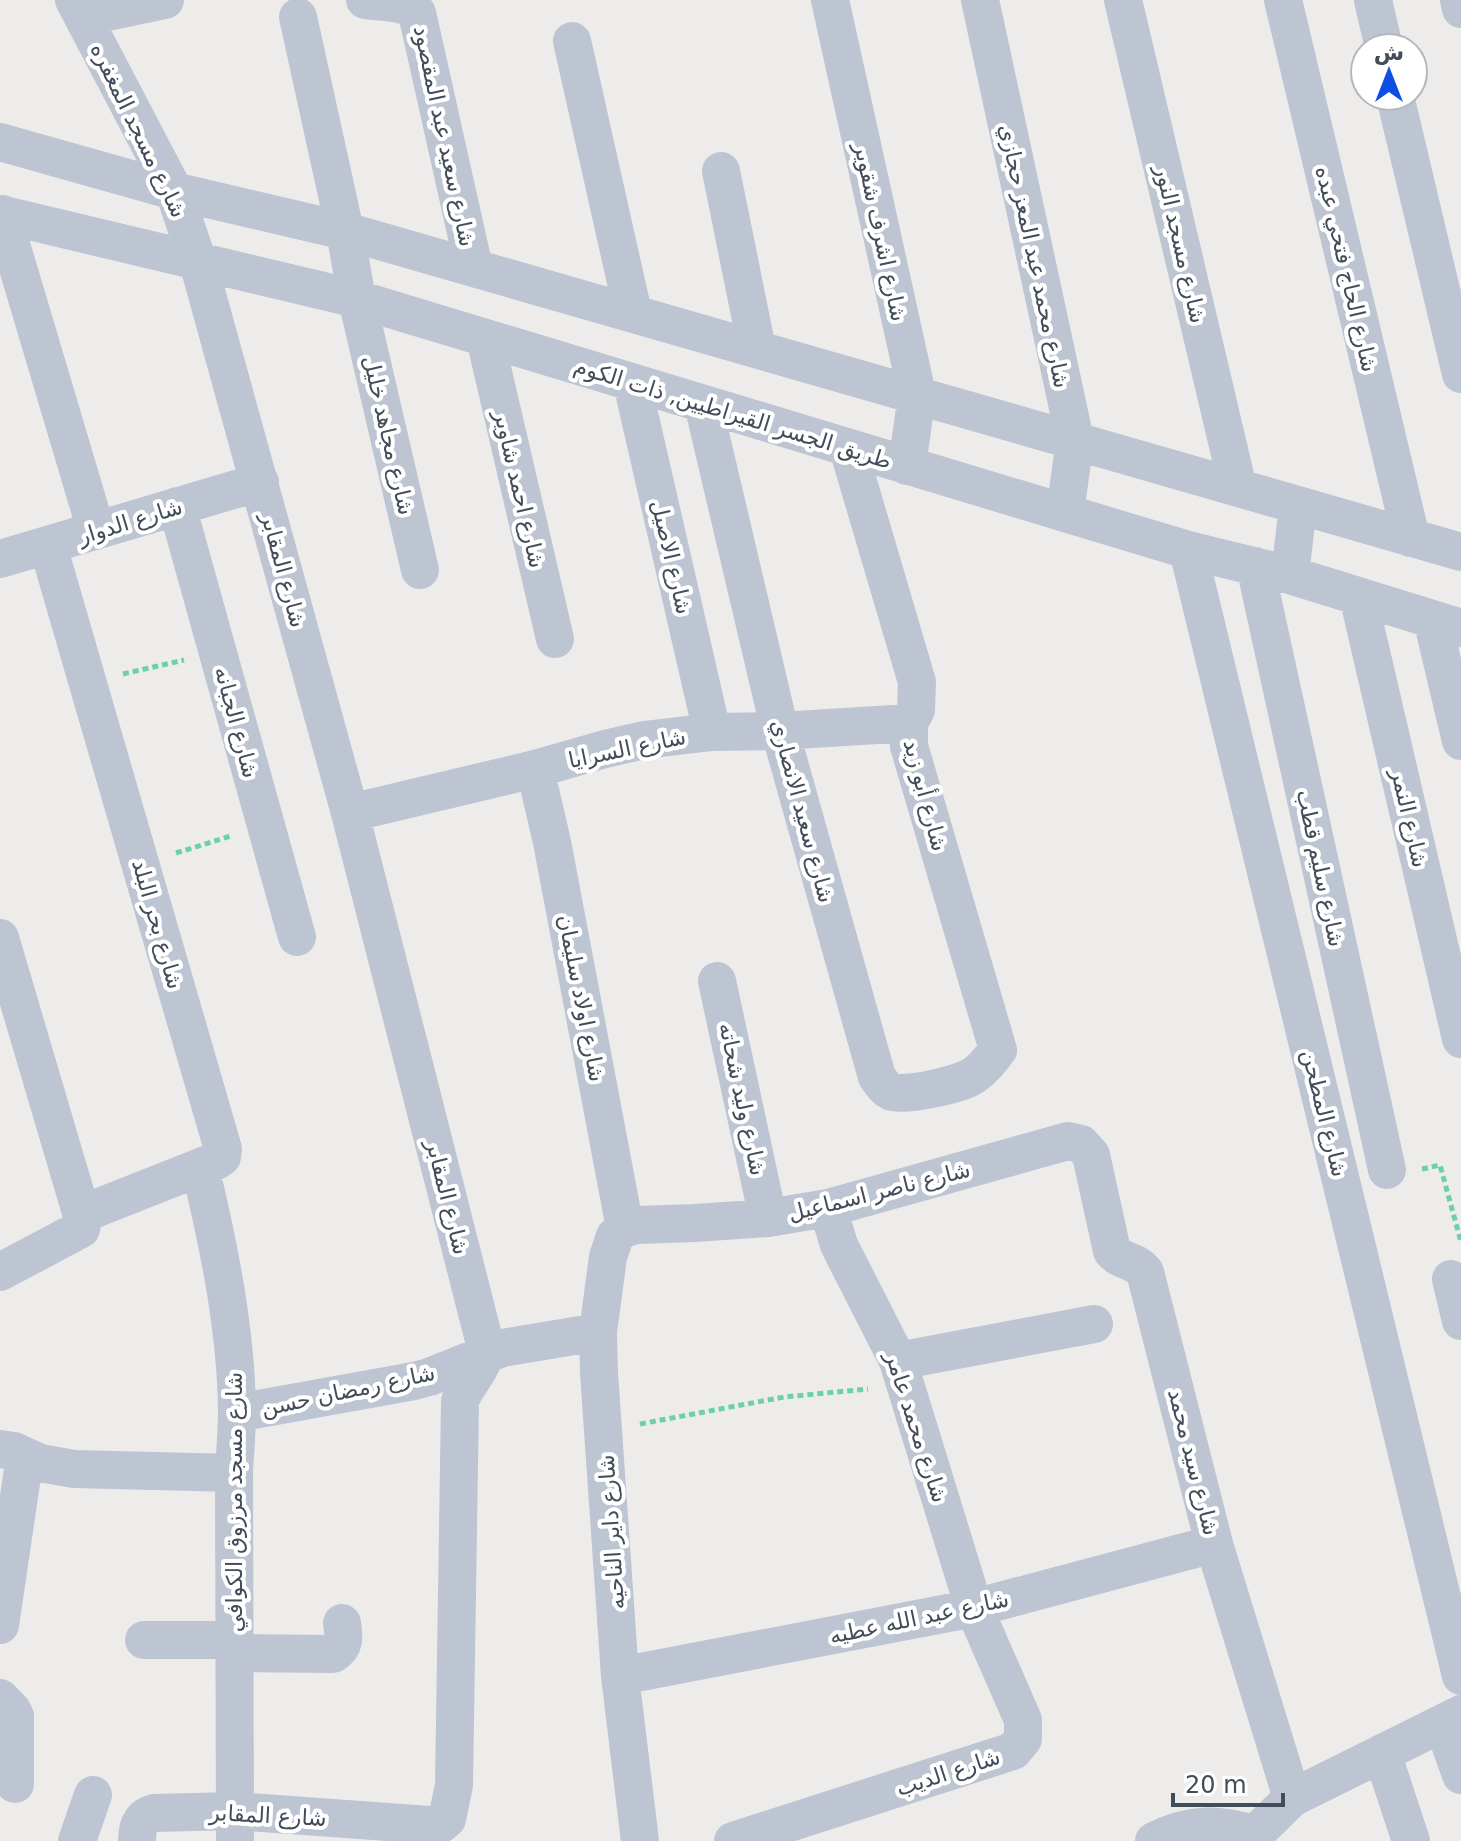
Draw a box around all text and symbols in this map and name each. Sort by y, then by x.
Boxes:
street label: شارع سعيد عبد المقصود [409,23,480,249]
north arrow [1349,32,1429,112]
street label: شارع مسجد المغفره [85,39,192,222]
text: ش [1374,40,1404,65]
street label: شارع محمد عبد المعز حجازي [994,122,1075,390]
street label: شارع اشرف شقوير [849,140,912,324]
street label: شارع مسجد النور [1150,162,1211,326]
street label: شارع الحاج فتحي عبده [1310,164,1382,375]
street label: شارع مجاهد خليل [358,353,419,517]
street label: طريق الجسر القيراطيين, ذات الكوم [571,353,895,475]
street label: شارع احمد شاوير [489,407,550,570]
street label: شارع الدوار [74,494,185,549]
street label: شارع الاصيل [646,498,697,617]
street label: شارع المقابر [256,509,311,630]
street label: شارع الجبانه [210,664,263,781]
street label: شارع سعيد الانصاري [766,717,839,905]
street label: شارع السرايا [566,724,688,773]
street label: شارع أبو زيد [899,736,954,854]
street label: شارع النمر [1386,766,1433,870]
street label: شارع سليم قطب [1291,787,1349,949]
street label: شارع بحر البلد [127,856,188,992]
street label: شارع اولاد سليمان [553,912,610,1084]
street label: شارع وليد شحاته [714,1020,771,1178]
street label: شارع المطحن [1297,1047,1352,1179]
street label: شارع المقابر [421,1136,474,1257]
street label: شارع ناصر اسماعيل [785,1157,973,1226]
street label: شارع محمد عامر [880,1348,953,1506]
street label: شارع رمضان حسن [259,1360,437,1421]
street label: شارع مسجد مرزوق الكوافي [222,1372,248,1632]
street label: شارع سيد محمد [1163,1386,1224,1538]
street label: شارع داير الناحيه [594,1454,629,1610]
street label: شارع عبد الله عطيه [827,1586,1011,1649]
street label: شارع الديب [893,1744,1003,1801]
scale bar [1173,1757,1283,1807]
text: 20 m [1185,1771,1247,1799]
street label: شارع المقابر [208,1800,327,1831]

